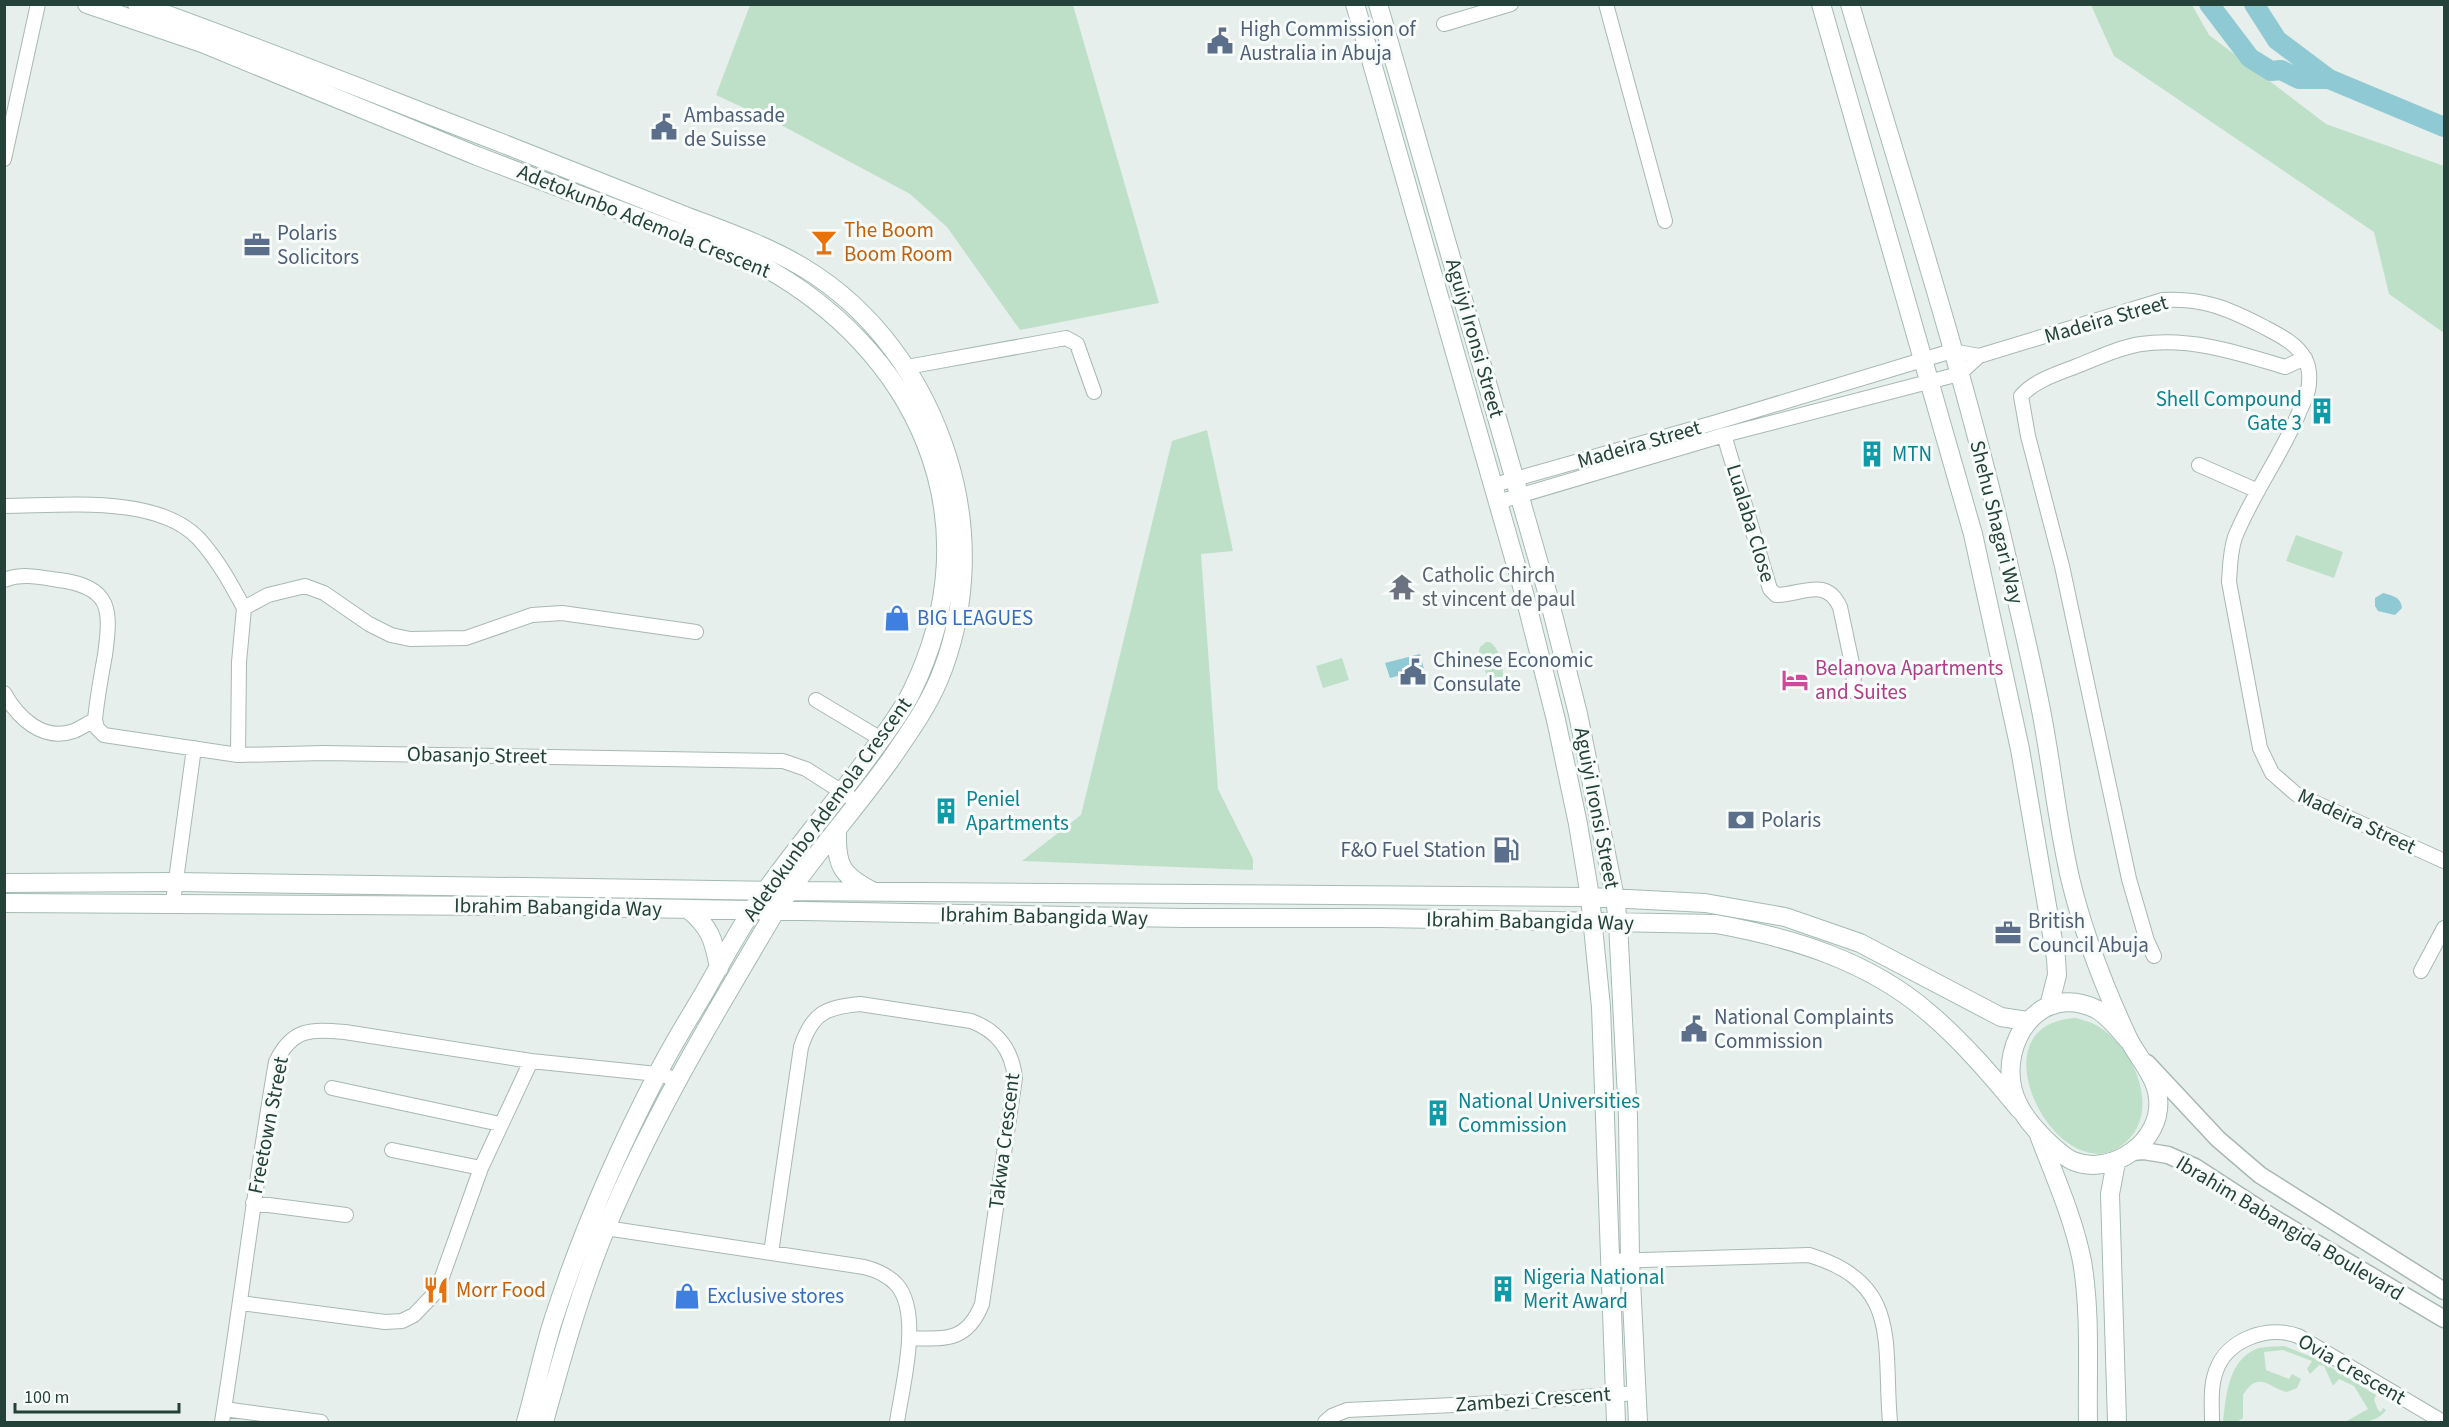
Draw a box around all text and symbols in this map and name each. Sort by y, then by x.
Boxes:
place label: High Commission of Australia in Abuja [1240,14,1417,68]
public building icon: High Commission of Australia in Abuja [1205,26,1235,56]
place label: Ambassade de Suisse [684,100,785,154]
public building icon: Ambassade de Suisse [649,112,679,142]
street label: Adetokunbo Ademola Crescent [513,156,775,286]
place label: The Boom Boom Room [844,215,953,269]
place label: Polaris Solicitors [277,218,359,272]
bar icon: The Boom Boom Room [809,227,839,257]
office icon: Polaris Solicitors [242,230,272,260]
street label: Aguiyi Ironsi Street [1438,255,1512,421]
street label: Madeira Street [2041,287,2171,351]
place label: Shell Compound Gate 3 [2156,384,2302,438]
building icon: Shell Compound Gate 3 [2307,396,2337,426]
street label: Madeira Street [1574,412,1704,476]
street label: Shehu Shagari Way [1962,437,2032,607]
building icon: MTN [1857,439,1887,469]
place label: MTN [1892,439,1932,469]
street label: Lualaba Close [1719,460,1783,586]
place label: Catholic Chirch st vincent de paul [1422,560,1575,614]
temple icon: Catholic Chirch st vincent de paul [1387,572,1417,602]
shop icon: BIG LEAGUES [882,603,912,633]
place label: BIG LEAGUES [917,603,1033,633]
place label: Chinese Economic Consulate [1433,645,1594,699]
place label: Belanova Apartments and Suites [1815,653,2004,707]
public building icon: Chinese Economic Consulate [1398,657,1428,687]
hotel icon: Belanova Apartments and Suites [1780,665,1810,695]
street label: Adetokunbo Ademola Crescent [735,691,919,927]
street label: Aguiyi Ironsi Street [1567,725,1627,891]
street label: Obasanjo Street [407,739,547,771]
street label: Madeira Street [2293,781,2421,861]
place label: Peniel Apartments [966,784,1069,838]
building icon: Peniel Apartments [931,796,961,826]
bank icon: Polaris [1726,805,1756,835]
place label: Polaris [1761,805,1821,835]
place label: F&O Fuel Station [1340,835,1486,865]
fuel station icon: F&O Fuel Station [1491,835,1521,865]
street label: Ibrahim Babangida Way [454,890,662,924]
street label: Ibrahim Babangida Way [940,899,1148,933]
street label: Ibrahim Babangida Way [1426,904,1634,938]
place label: British Council Abuja [2028,906,2149,960]
office icon: British Council Abuja [1993,918,2023,948]
place label: National Complaints Commission [1714,1002,1894,1056]
public building icon: National Complaints Commission [1679,1014,1709,1044]
street label: Freetown Street [240,1054,296,1196]
street label: Takwa Crescent [981,1071,1027,1211]
place label: National Universities Commission [1458,1086,1640,1140]
building icon: National Universities Commission [1423,1098,1453,1128]
street label: Ibrahim Babangida Boulevard [2170,1148,2410,1308]
place label: Nigeria National Merit Award [1523,1262,1665,1316]
building icon: Nigeria National Merit Award [1488,1274,1518,1304]
restaurant icon: Morr Food [421,1275,451,1305]
place label: Morr Food [456,1275,546,1305]
shop icon: Exclusive stores [672,1281,702,1311]
place label: Exclusive stores [707,1281,844,1311]
street label: Ovia Crescent [2292,1326,2412,1412]
scale bar [15,1376,178,1414]
street label: Zambezi Crescent [1454,1379,1612,1419]
text: 100 m [24,1385,69,1410]

